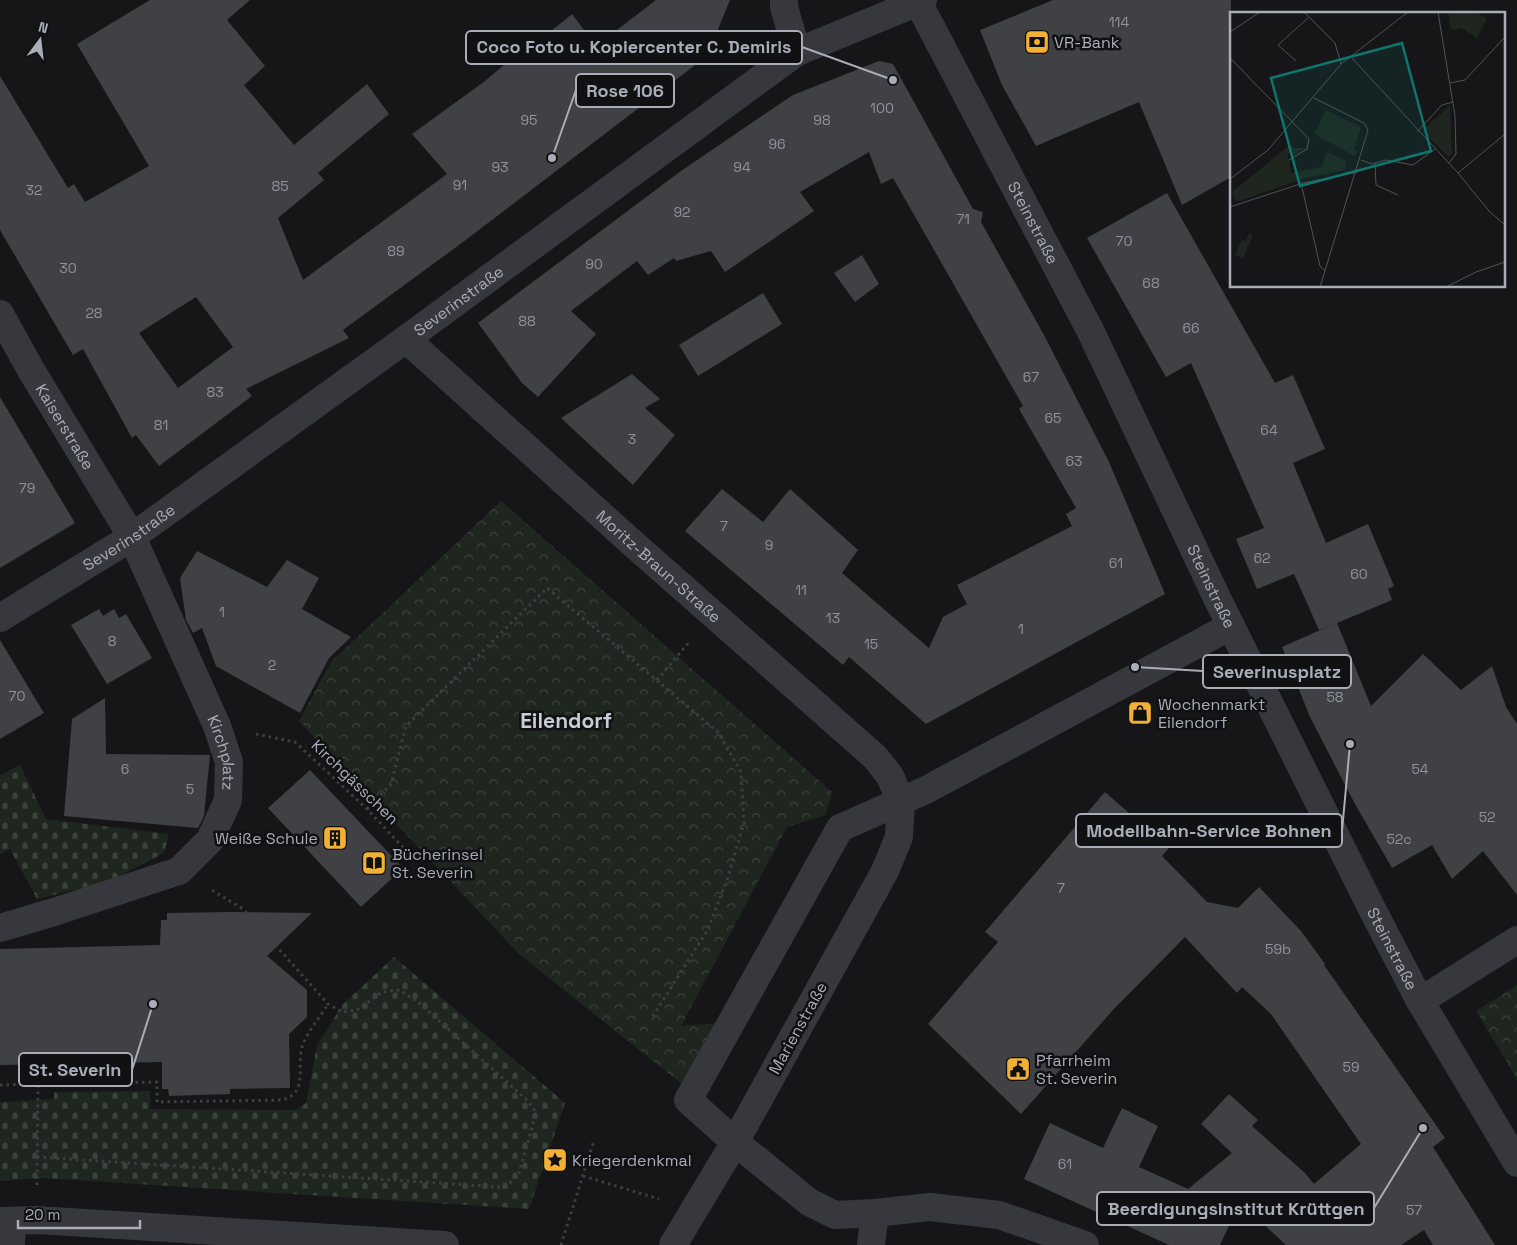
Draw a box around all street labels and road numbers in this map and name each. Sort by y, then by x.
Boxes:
street label: Steinstraße [1003,178,1064,267]
street label: Severinstraße [409,260,508,341]
street label: Kaiserstraße [31,380,99,473]
street label: Severinstraße [79,499,179,575]
street label: Moritz-Braun-Straße [592,505,726,627]
street label: Steinstraße [1183,541,1241,631]
street label: Kirchplatz [203,712,239,791]
street label: Kirchgässchen [307,735,403,829]
street label: Steinstraße [1362,904,1423,993]
street label: Marienstraße [764,978,832,1078]

